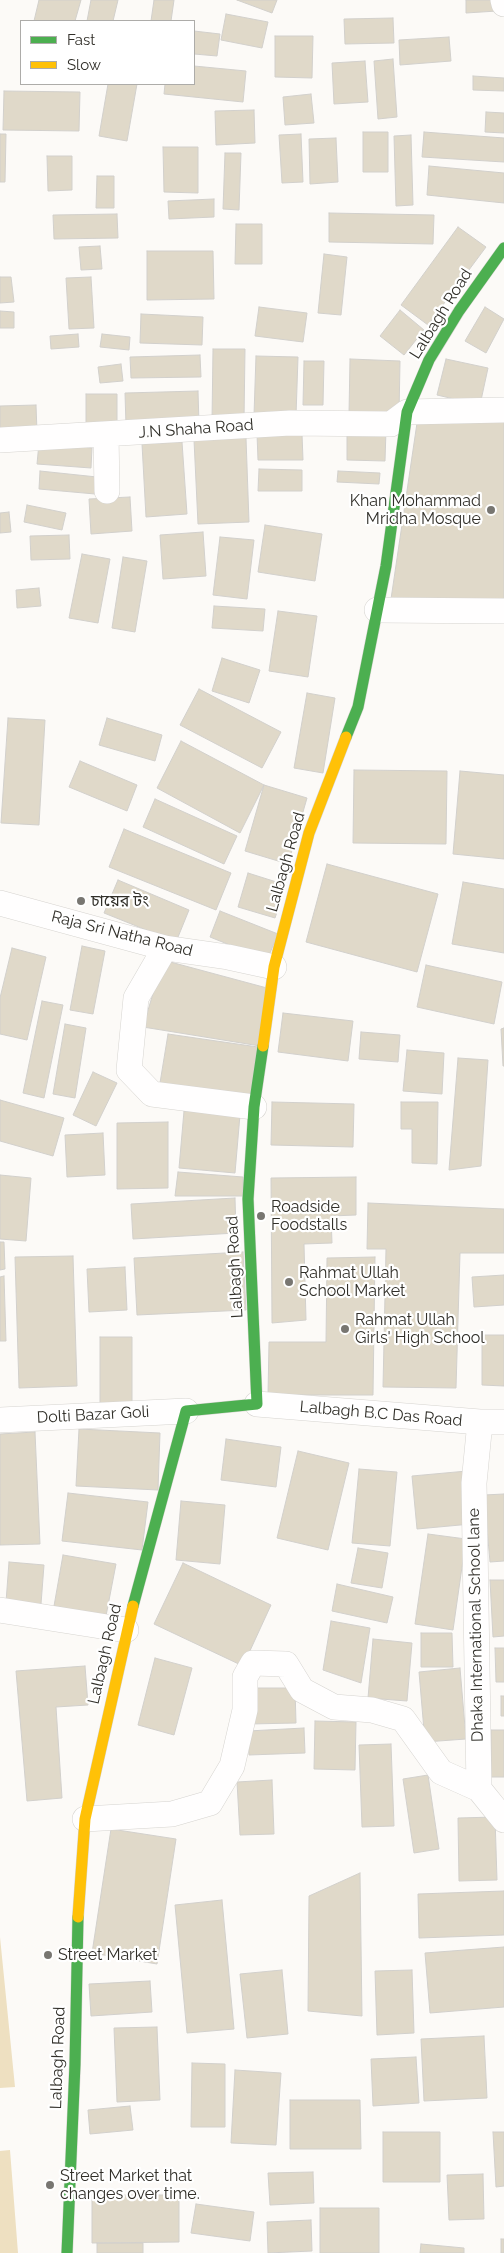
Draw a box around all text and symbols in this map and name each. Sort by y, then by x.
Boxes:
legend [20,20,195,85]
text: Fast [67,31,95,49]
text: Slow [67,56,101,74]
street label: Lalbagh Road [406,265,476,363]
street label: J.N Shaha Road [138,415,254,443]
place label: Khan Mohammad Mridha Mosque [350,491,481,529]
marker: Khan Mohammad Mridha Mosque [485,504,497,516]
street label: Lalbagh Road [263,810,309,914]
place label: চায়ের টং [91,891,149,911]
marker: চায়ের টং [75,895,87,907]
street label: Raja Sri Natha Road [49,907,195,961]
place label: Roadside Foodstalls [271,1197,347,1235]
marker: Roadside Foodstalls [255,1210,267,1222]
street label: Lalbagh Road [223,1215,247,1319]
place label: Rahmat Ullah School Market [299,1263,405,1301]
marker: Rahmat Ullah School Market [283,1276,295,1288]
place label: Rahmat Ullah Girls' High School [355,1310,485,1348]
marker: Rahmat Ullah Girls' High School [339,1323,351,1335]
street label: Lalbagh B.C Das Road [299,1397,463,1431]
street label: Dolti Bazar Goli [36,1402,150,1428]
street label: Dhaka International School lane [464,1508,488,1742]
street label: Lalbagh Road [84,1602,126,1706]
place label: Street Market [58,1945,157,1965]
marker: Street Market [42,1949,54,1961]
street label: Lalbagh Road [47,2006,69,2110]
place label: Street Market that changes over time. [60,2166,200,2204]
marker: Street Market that changes over time. [44,2179,56,2191]

